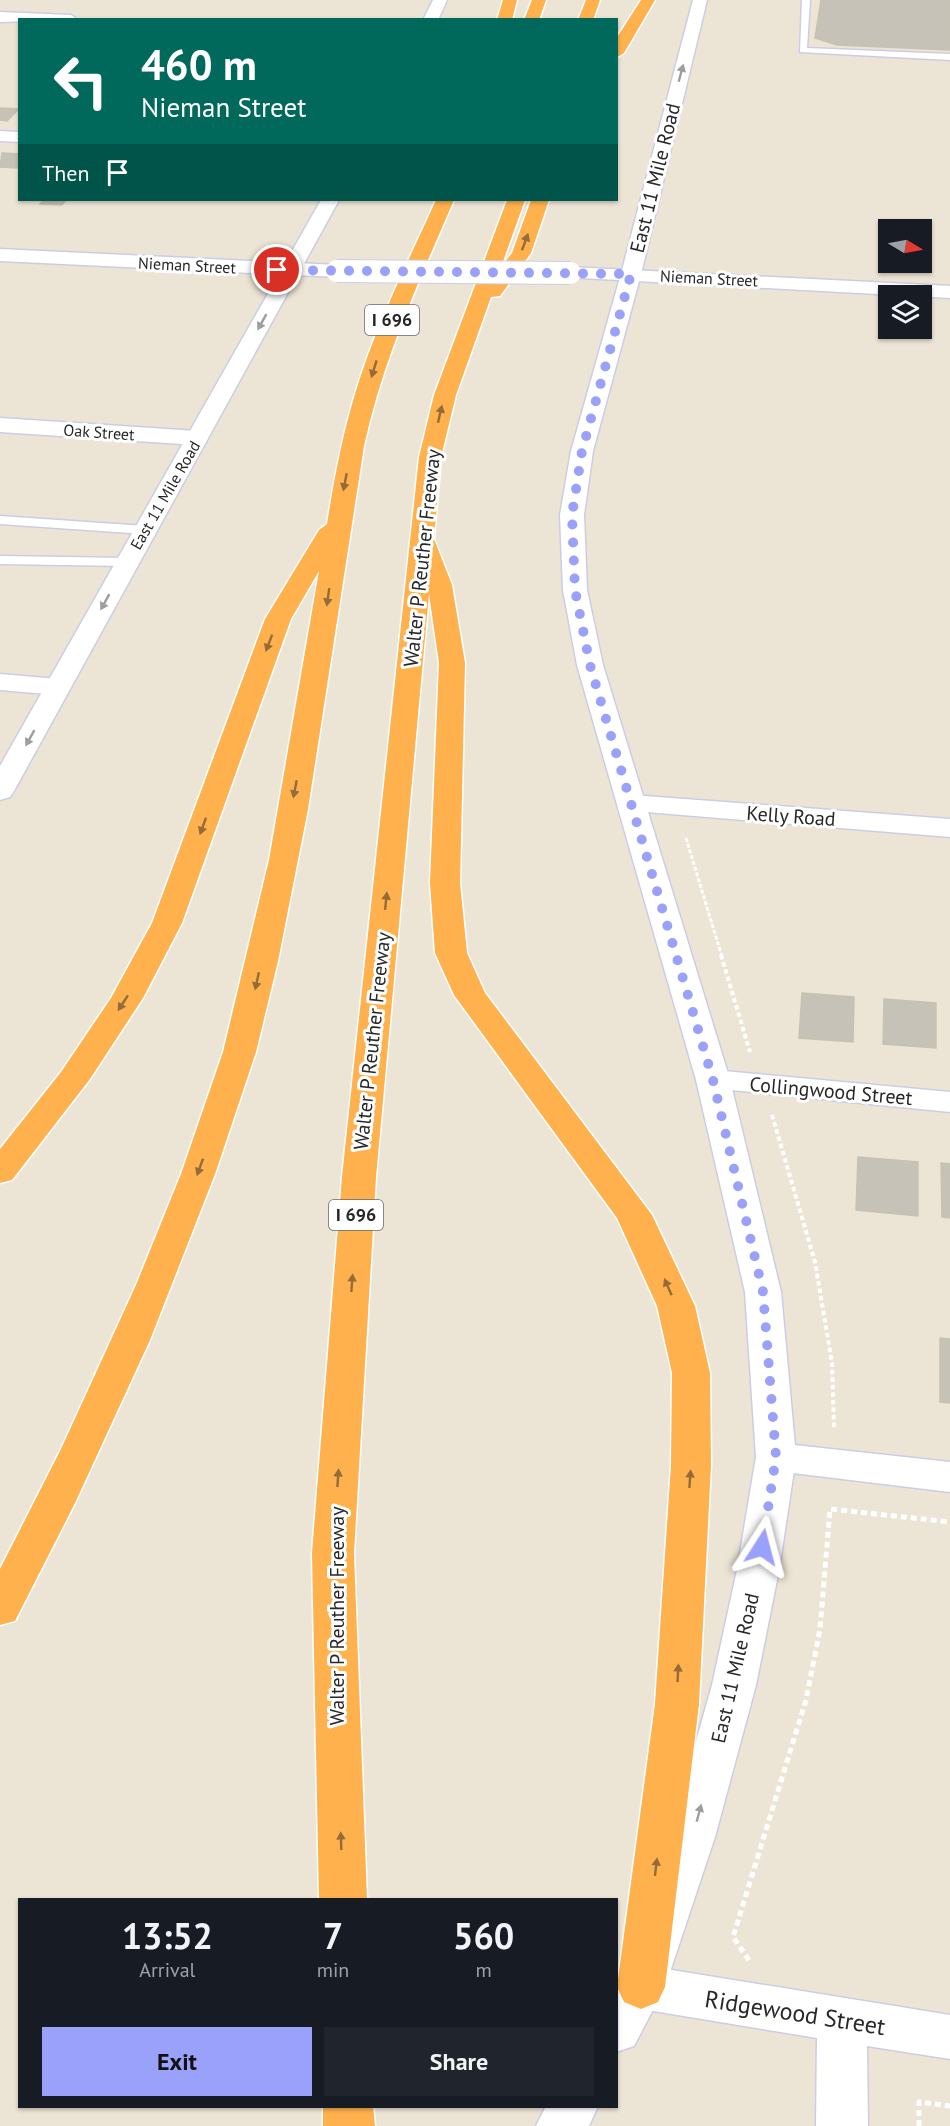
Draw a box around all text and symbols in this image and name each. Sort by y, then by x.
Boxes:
text: 460 m [141,37,257,92]
icon: left [42,42,120,120]
one-way arrow [677,64,686,82]
text: Nieman Street [141,90,306,124]
street label: East 11 Mile Road [624,101,686,255]
icon: arrive [101,156,134,189]
text: Then [42,159,89,187]
north arrow [878,219,932,273]
map controls [878,219,932,339]
one-way arrow [521,233,531,251]
pin [251,244,302,295]
street label: Nieman Street [138,252,237,278]
icon: arrive [260,253,293,286]
street label: Nieman Street [660,265,759,291]
button: layers [878,285,932,339]
road number: I 696 [365,305,419,335]
one-way arrow [257,313,267,330]
one-way arrow [369,360,378,378]
one-way arrow [436,405,446,423]
street label: Oak Street [63,420,136,444]
street label: East 11 Mile Road [126,437,204,553]
street label: Walter P Reuther Freeway [398,447,446,668]
one-way arrow [340,473,349,492]
one-way arrow [323,588,332,607]
one-way arrow [100,593,110,610]
one-way arrow [264,634,274,652]
one-way arrow [25,730,35,747]
one-way arrow [290,780,299,799]
street label: Kelly Road [746,800,836,832]
one-way arrow [198,817,207,835]
one-way arrow [382,891,391,910]
street label: Walter P Reuther Freeway [348,930,396,1151]
one-way arrow [252,971,261,990]
one-way arrow [118,995,129,1011]
street label: Collingwood Street [749,1071,914,1111]
one-way arrow [195,1158,205,1176]
road number: I 696 [329,1200,383,1230]
one-way arrow [347,1274,356,1293]
one-way arrow [663,1278,672,1296]
one-way arrow [333,1468,343,1487]
one-way arrow [685,1469,694,1488]
street label: Walter P Reuther Freeway [324,1506,350,1725]
position arrow [730,1515,794,1579]
street label: East 11 Mile Road [705,1590,765,1746]
one-way arrow [673,1664,682,1683]
one-way arrow [695,1803,704,1821]
one-way arrow [336,1831,346,1850]
one-way arrow [651,1857,661,1876]
text: 13:52 [122,1912,213,1959]
text: 7 [323,1912,343,1959]
text: 560 [453,1912,514,1959]
text: Arrival [139,1957,195,1983]
text: min [317,1957,349,1983]
text: m [476,1957,492,1983]
street label: Ridgewood Street [703,1983,887,2042]
button: Exit [42,2027,312,2096]
button: Share [324,2027,594,2096]

